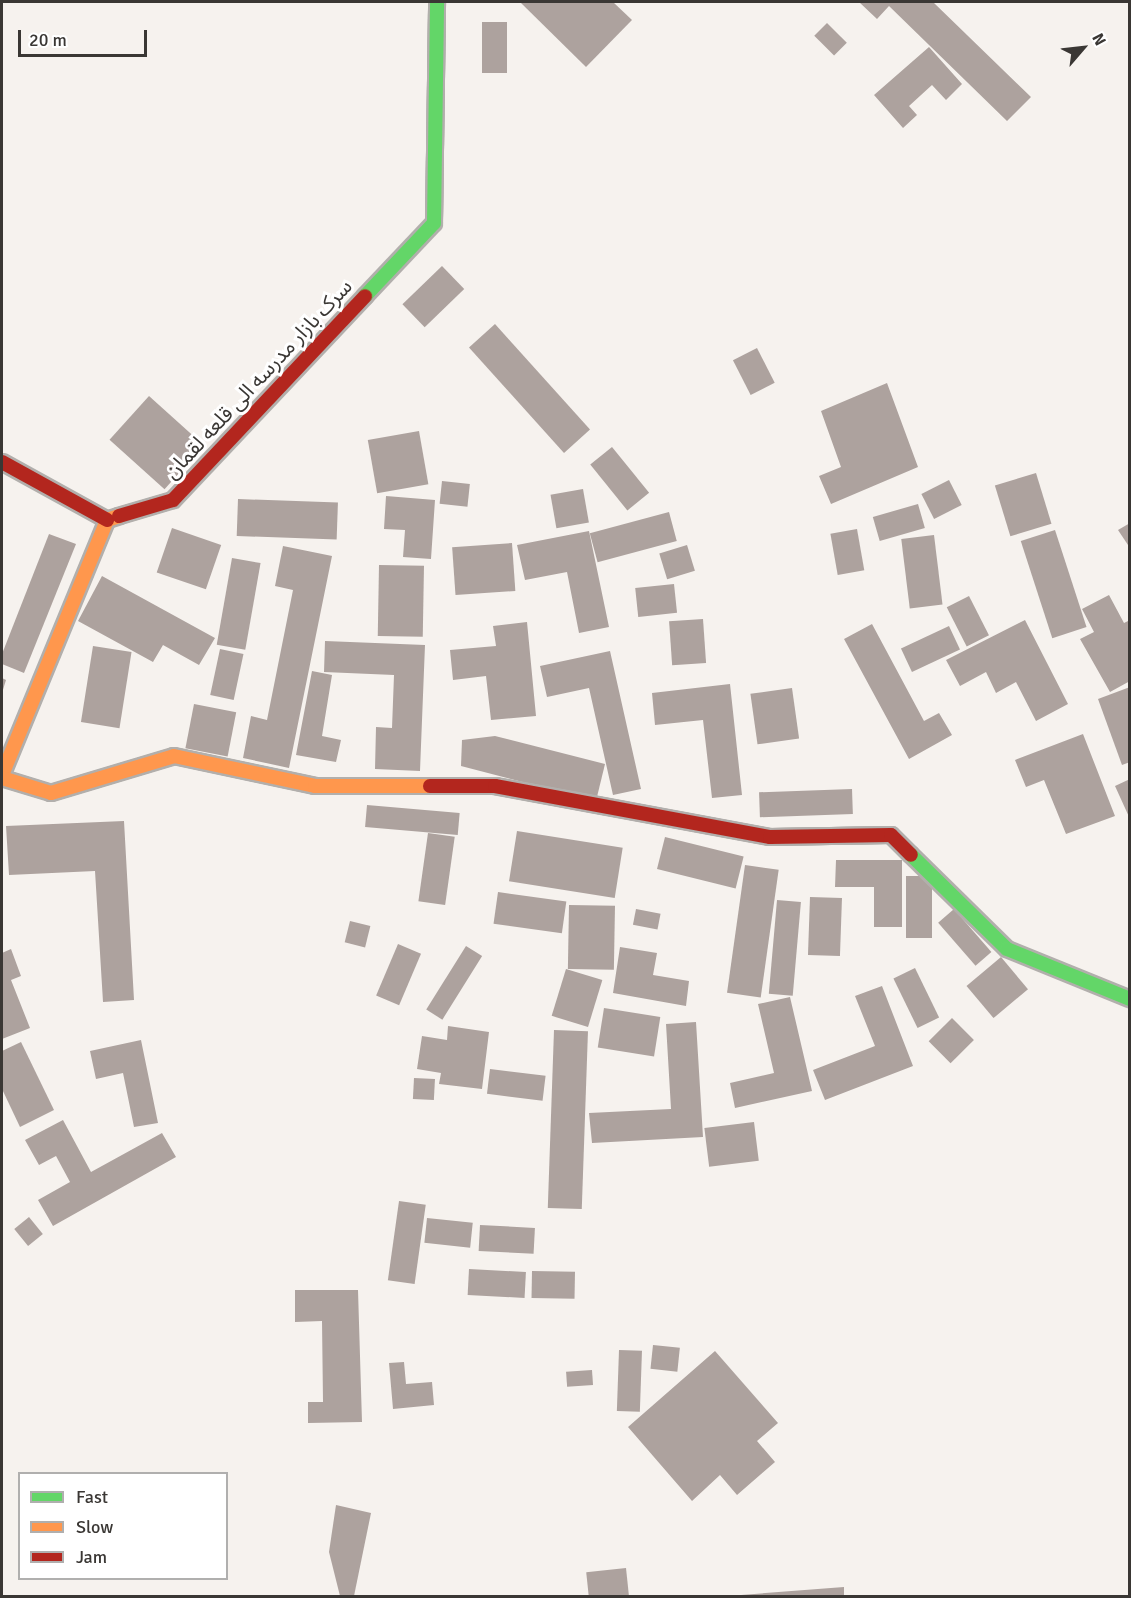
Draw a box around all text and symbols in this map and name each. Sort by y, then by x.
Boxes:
scale bar [21,18,150,56]
north arrow [1053,18,1113,78]
text: 20 m [29,29,67,51]
text: N [1087,30,1110,49]
street label: سرک بازار مدرسه الی قلعه لقمان [159,274,357,484]
legend [18,1472,228,1580]
text: Fast [76,1486,108,1508]
text: Slow [76,1516,113,1538]
text: Jam [76,1546,107,1568]

